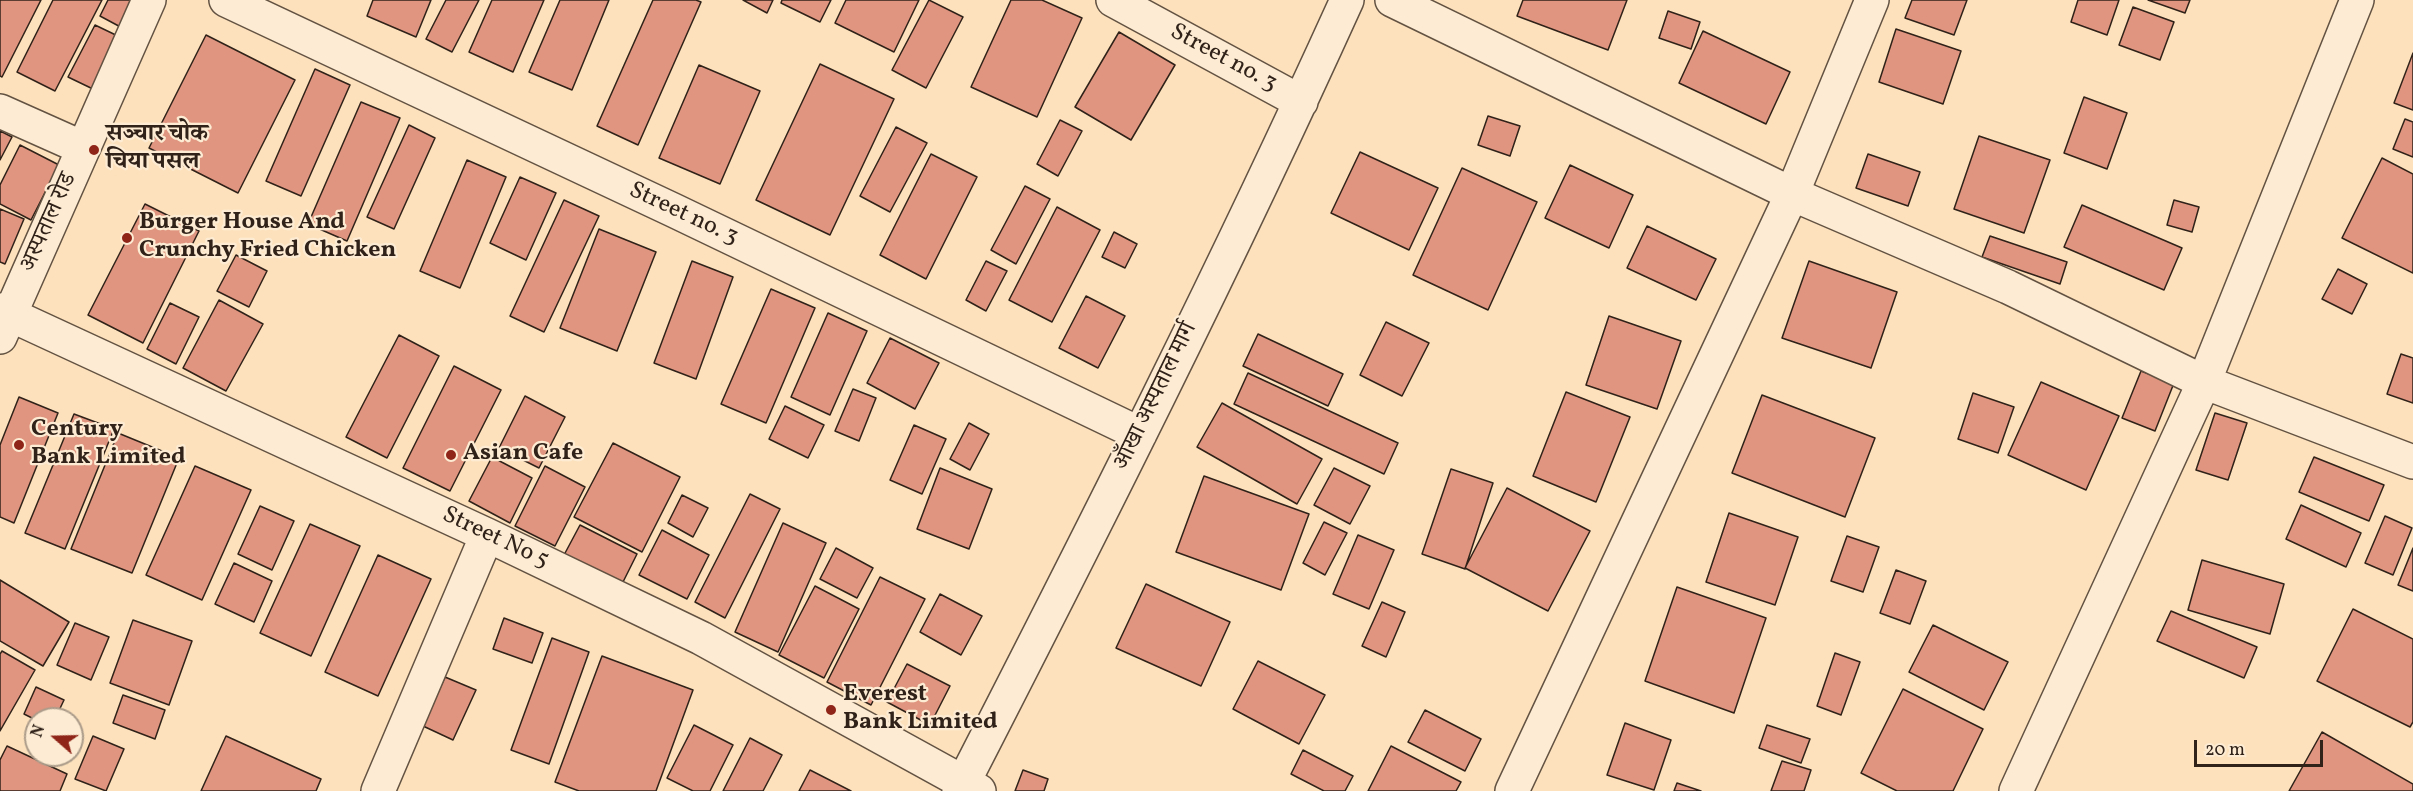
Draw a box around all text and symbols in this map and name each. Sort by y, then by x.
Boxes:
street label: Street no. 3 [1164,19,1282,99]
place label: सञ्चार चोक चिया पसल [106,122,208,178]
marker: सञ्चार चोक चिया पसल [87,143,101,157]
street label: अस्पताल रोड [15,169,85,277]
street label: Street no. 3 [624,177,742,253]
place label: Burger House And Crunchy Fried Chicken [139,210,396,266]
marker: Burger House And Crunchy Fried Chicken [120,231,134,245]
street label: आँखा अस्पताल मार्ग [1109,319,1205,475]
place label: Century Bank Limited [31,417,186,473]
marker: Century Bank Limited [12,438,26,452]
place label: Asian Cafe [463,441,583,469]
marker: Asian Cafe [444,448,458,462]
street label: Street No 5 [437,502,553,576]
place label: Everest Bank Limited [843,682,998,738]
marker: Everest Bank Limited [824,703,838,717]
north arrow [24,707,84,767]
text: N [27,722,51,741]
scale bar [2197,728,2326,766]
text: 20 m [2205,738,2245,763]

